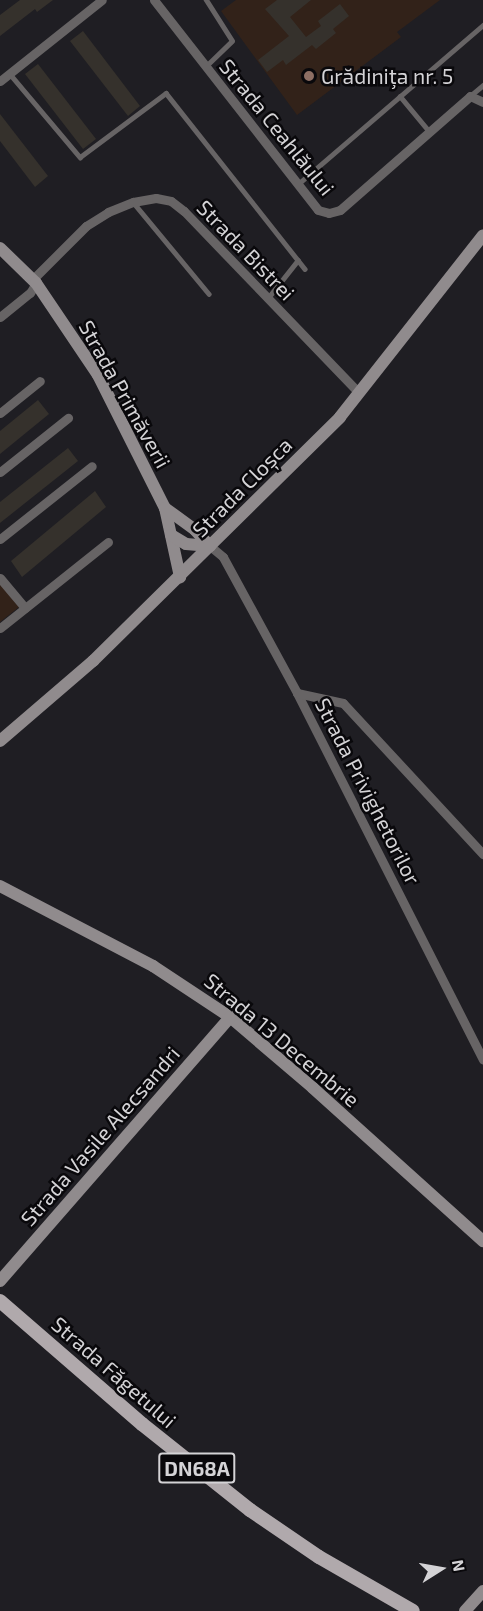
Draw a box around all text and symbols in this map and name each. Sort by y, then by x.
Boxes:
street label: Strada Ceahlăului [214,54,340,200]
place label: Grădiniţa nr. 5 [321,63,453,89]
marker: Grădiniţa nr. 5 [302,69,316,83]
street label: Strada Bistrei [192,195,300,305]
street label: Strada Primăverii [74,316,176,472]
street label: Strada Cloșca [187,432,297,542]
street label: Strada Privighetorilor [310,694,426,888]
street label: Strada 13 Decembrie [199,968,365,1112]
street label: Strada Vasile Alecsandri [15,1041,185,1231]
street label: Strada Făgetului [47,1311,181,1433]
road number: DN68A [158,1451,236,1485]
north arrow [411,1539,471,1599]
text: N [449,1558,470,1573]

